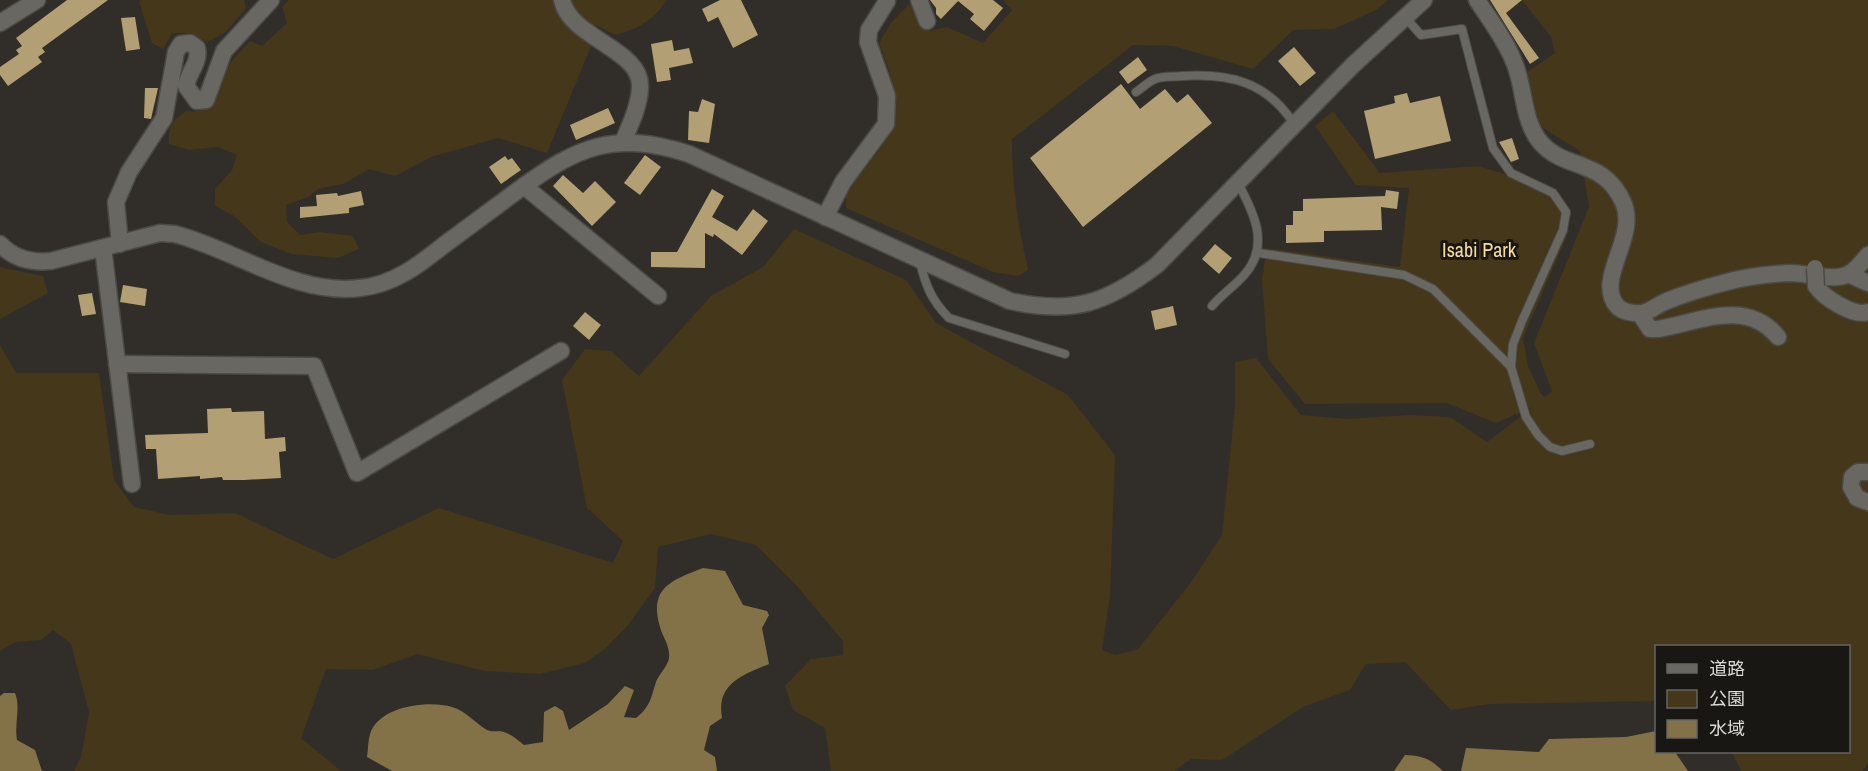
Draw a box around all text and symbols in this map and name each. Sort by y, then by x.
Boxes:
park label: Isabi Park [1442,236,1517,263]
legend [1655,645,1850,753]
text: 道路 [1709,656,1745,681]
text: 公園 [1709,686,1745,711]
text: 水域 [1709,716,1745,741]

